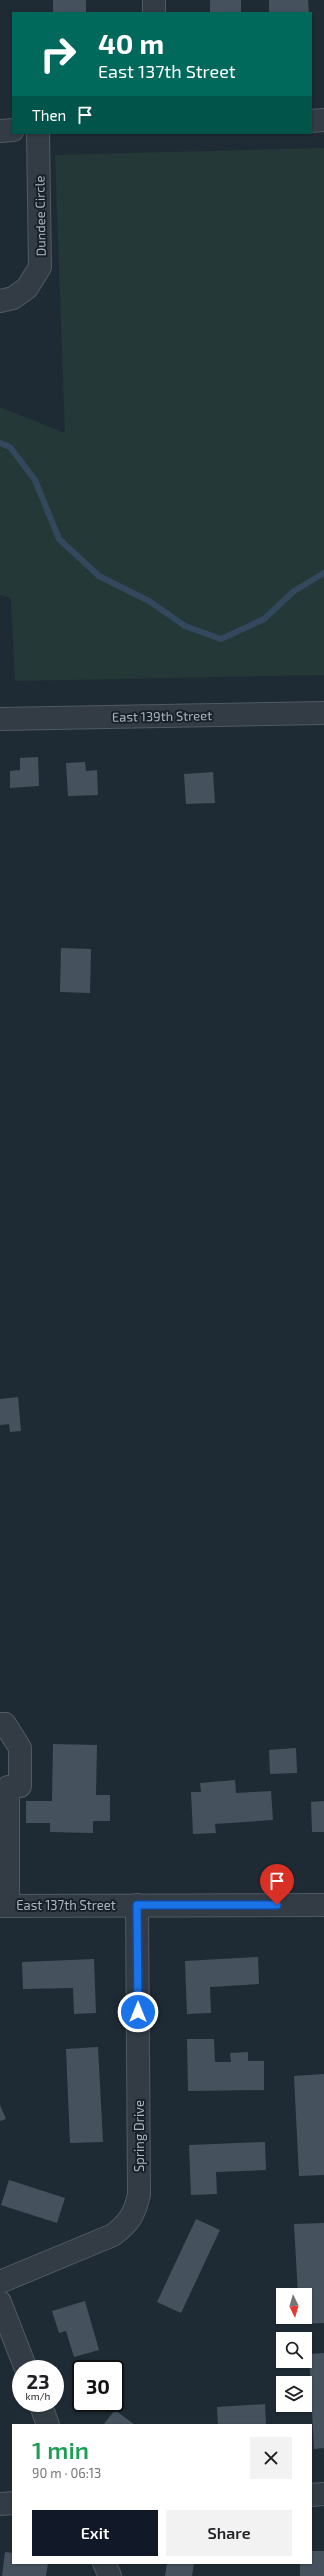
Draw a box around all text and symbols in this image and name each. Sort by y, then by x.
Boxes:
text: 40 m [98,26,164,60]
icon: right [32,28,84,80]
text: East 137th Street [98,60,236,82]
icon: arrive [74,104,96,126]
text: Then [32,106,66,124]
street label: Dundee Circle [31,175,49,257]
street label: East 139th Street [112,707,212,725]
pin [260,1864,294,1905]
icon: arrive [266,1870,288,1892]
street label: East 137th Street [16,1897,116,1913]
position arrow [117,1991,159,2033]
street label: Spring Drive [131,2100,147,2172]
north arrow [276,2288,312,2324]
map controls [276,2288,312,2412]
button: search [276,2332,312,2368]
speed limit sign: 30 [72,2360,124,2412]
text: 23 [27,2369,49,2393]
button: layers [276,2376,312,2412]
text: km/h [26,2390,50,2402]
text: 1 min [32,2435,89,2464]
button: close [250,2437,292,2479]
text: 90 m · 06:13 [32,2465,101,2481]
button: Exit [32,2510,158,2556]
button: Share [166,2510,292,2556]

